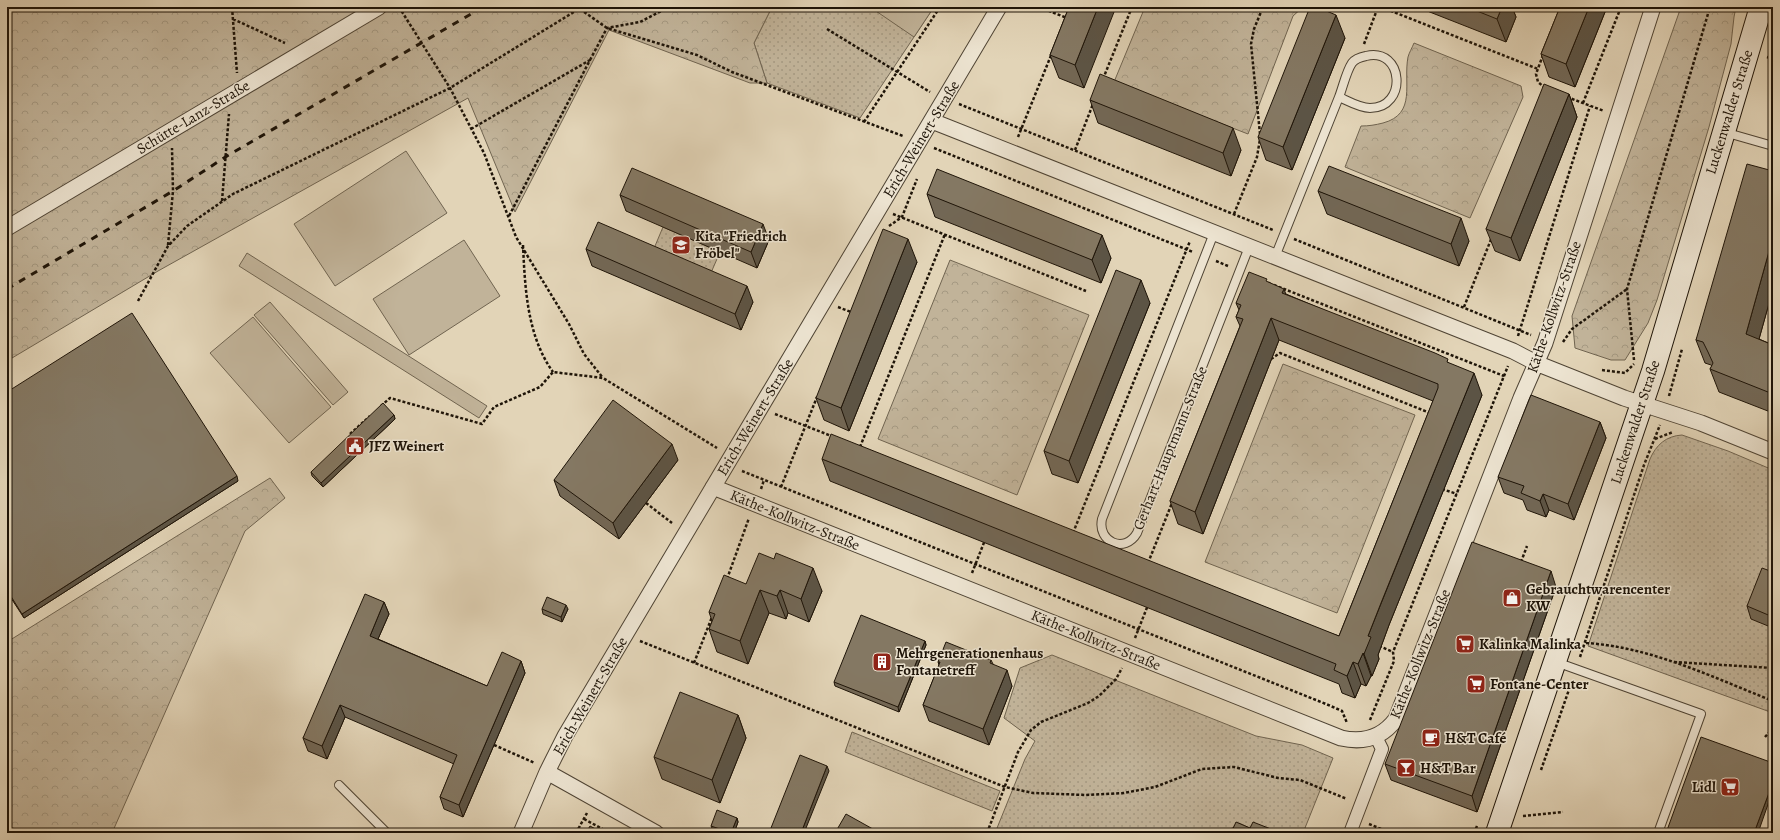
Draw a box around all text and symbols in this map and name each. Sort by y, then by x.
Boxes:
street label: Luckenwalder Straße [1701,47,1758,177]
street label: Schütte-Lanz-Straße [133,75,253,159]
street label: Erich-Weinert-Straße [878,76,964,201]
place label: Kita "Friedrich Fröbel" [695,226,787,263]
school or university icon: Kita "Friedrich Fröbel" [670,234,692,256]
street label: Käthe-Kollwitz-Straße [1522,238,1586,376]
street label: Erich-Weinert-Straße [712,354,798,479]
street label: Luckenwalder Straße [1605,357,1665,487]
street label: Gerhart-Hauptmann-Straße [1128,363,1212,533]
public building icon: JFZ Weinert [344,435,366,457]
place label: JFZ Weinert [369,436,444,456]
street label: Käthe-Kollwitz-Straße [727,485,863,555]
place label: Gebrauchtwarencenter KW [1526,579,1670,616]
street label: Käthe-Kollwitz-Straße [1385,586,1455,722]
shop icon: Gebrauchtwarencenter KW [1501,587,1523,609]
street label: Käthe-Kollwitz-Straße [1028,605,1164,675]
street label: Erich-Weinert-Straße [548,633,632,759]
supermarket icon: Kalinka Malinka [1454,633,1476,655]
place label: Kalinka Malinka [1479,634,1582,654]
place label: Mehrgenerationenhaus Fontanetreff [896,643,1043,680]
building icon: Mehrgenerationenhaus Fontanetreff [871,651,893,673]
supermarket icon: Fontane-Center [1465,673,1487,695]
place label: Fontane-Center [1490,674,1589,694]
cafe icon: H&T Café [1420,727,1442,749]
place label: H&T Café [1445,728,1507,748]
bar icon: H&T Bar [1395,757,1417,779]
place label: H&T Bar [1420,758,1476,778]
supermarket icon: Lidl [1719,776,1741,798]
place label: Lidl [1692,777,1716,797]

